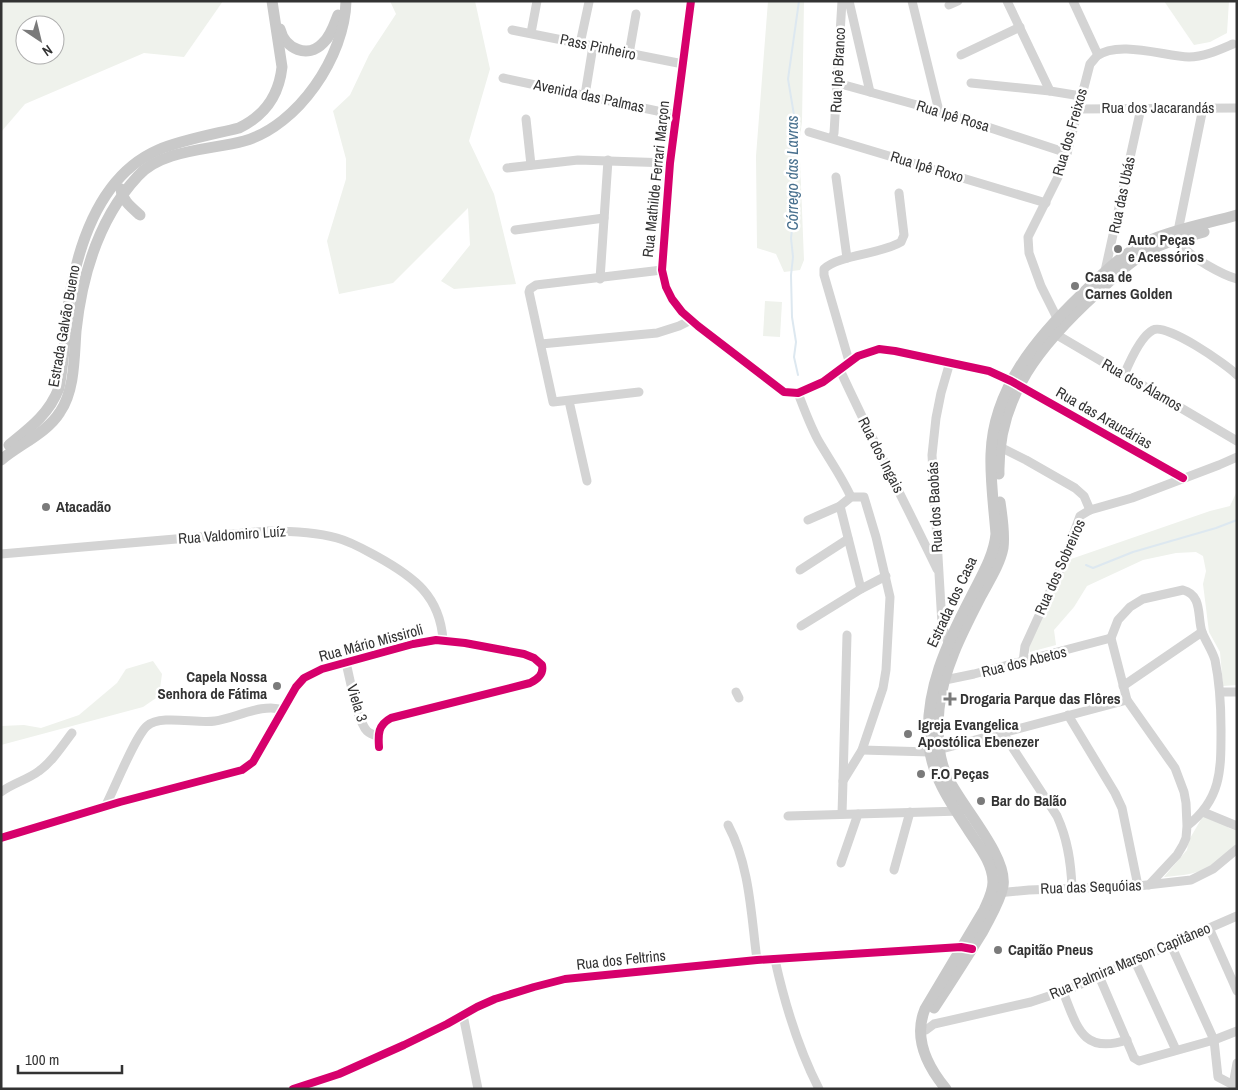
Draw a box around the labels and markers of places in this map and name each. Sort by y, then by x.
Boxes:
place label: Auto Peças e Acessórios [1128,229,1204,267]
marker: Auto Peças e Acessórios [1112,243,1124,255]
place label: Casa de Carnes Golden [1085,266,1173,304]
marker: Casa de Carnes Golden [1069,280,1081,292]
place label: Atacadão [56,496,111,517]
marker: Atacadão [40,501,52,513]
place label: Capela Nossa Senhora de Fátima [158,666,267,704]
marker: Capela Nossa Senhora de Fátima [271,680,283,692]
place label: Drogaria Parque das Flôres [960,688,1121,709]
marker: Drogaria Parque das Flôres [944,693,956,705]
place label: Igreja Evangelica Apostólica Ebenezer [918,714,1039,752]
marker: Igreja Evangelica Apostólica Ebenezer [902,728,914,740]
place label: F.O Peças [931,763,989,784]
marker: F.O Peças [915,768,927,780]
place label: Bar do Balão [991,790,1067,811]
marker: Bar do Balão [975,795,987,807]
place label: Capitão Pneus [1008,939,1094,960]
marker: Capitão Pneus [992,944,1004,956]

